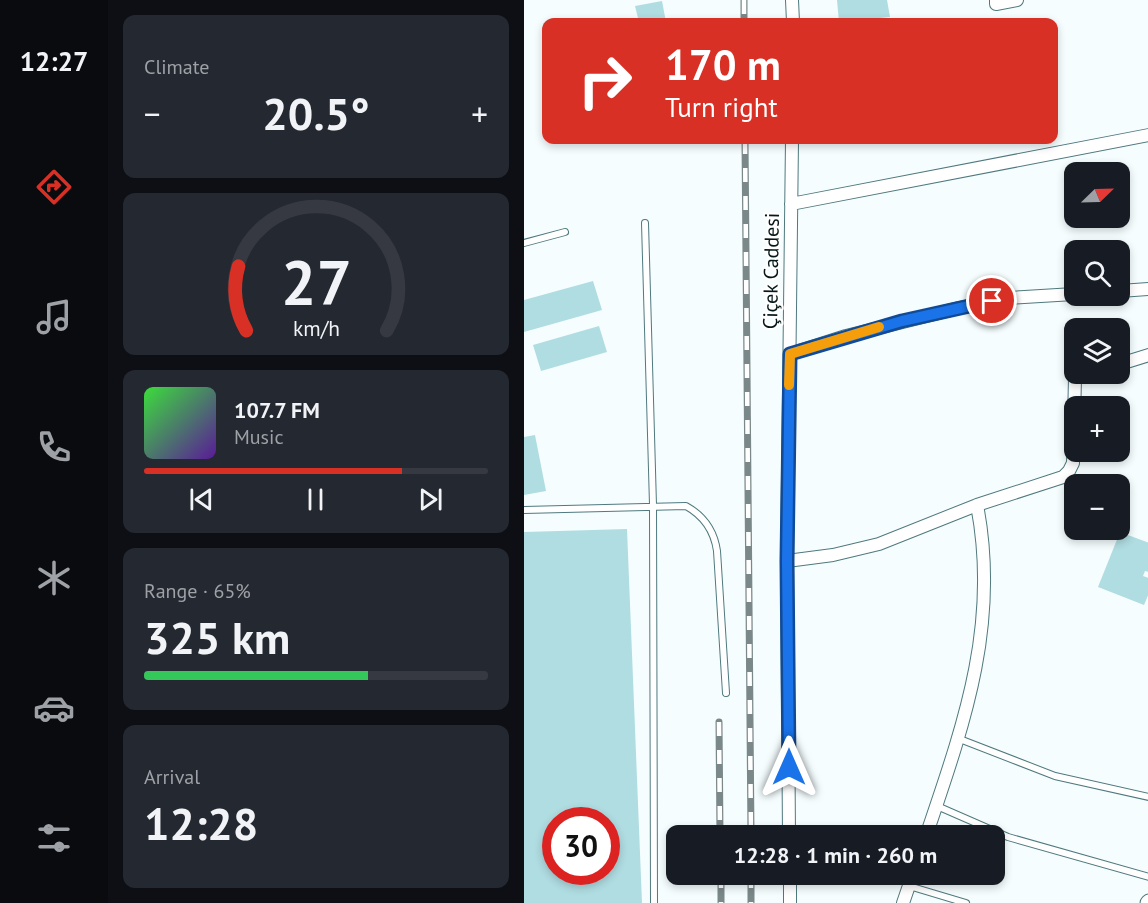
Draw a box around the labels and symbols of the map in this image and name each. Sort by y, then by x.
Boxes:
north arrow [1064,162,1130,228]
street label: Çiçek Caddesi [757,213,785,329]
pin [966,275,1017,326]
position arrow [757,735,821,799]
speed limit sign: 30 [542,807,620,885]

